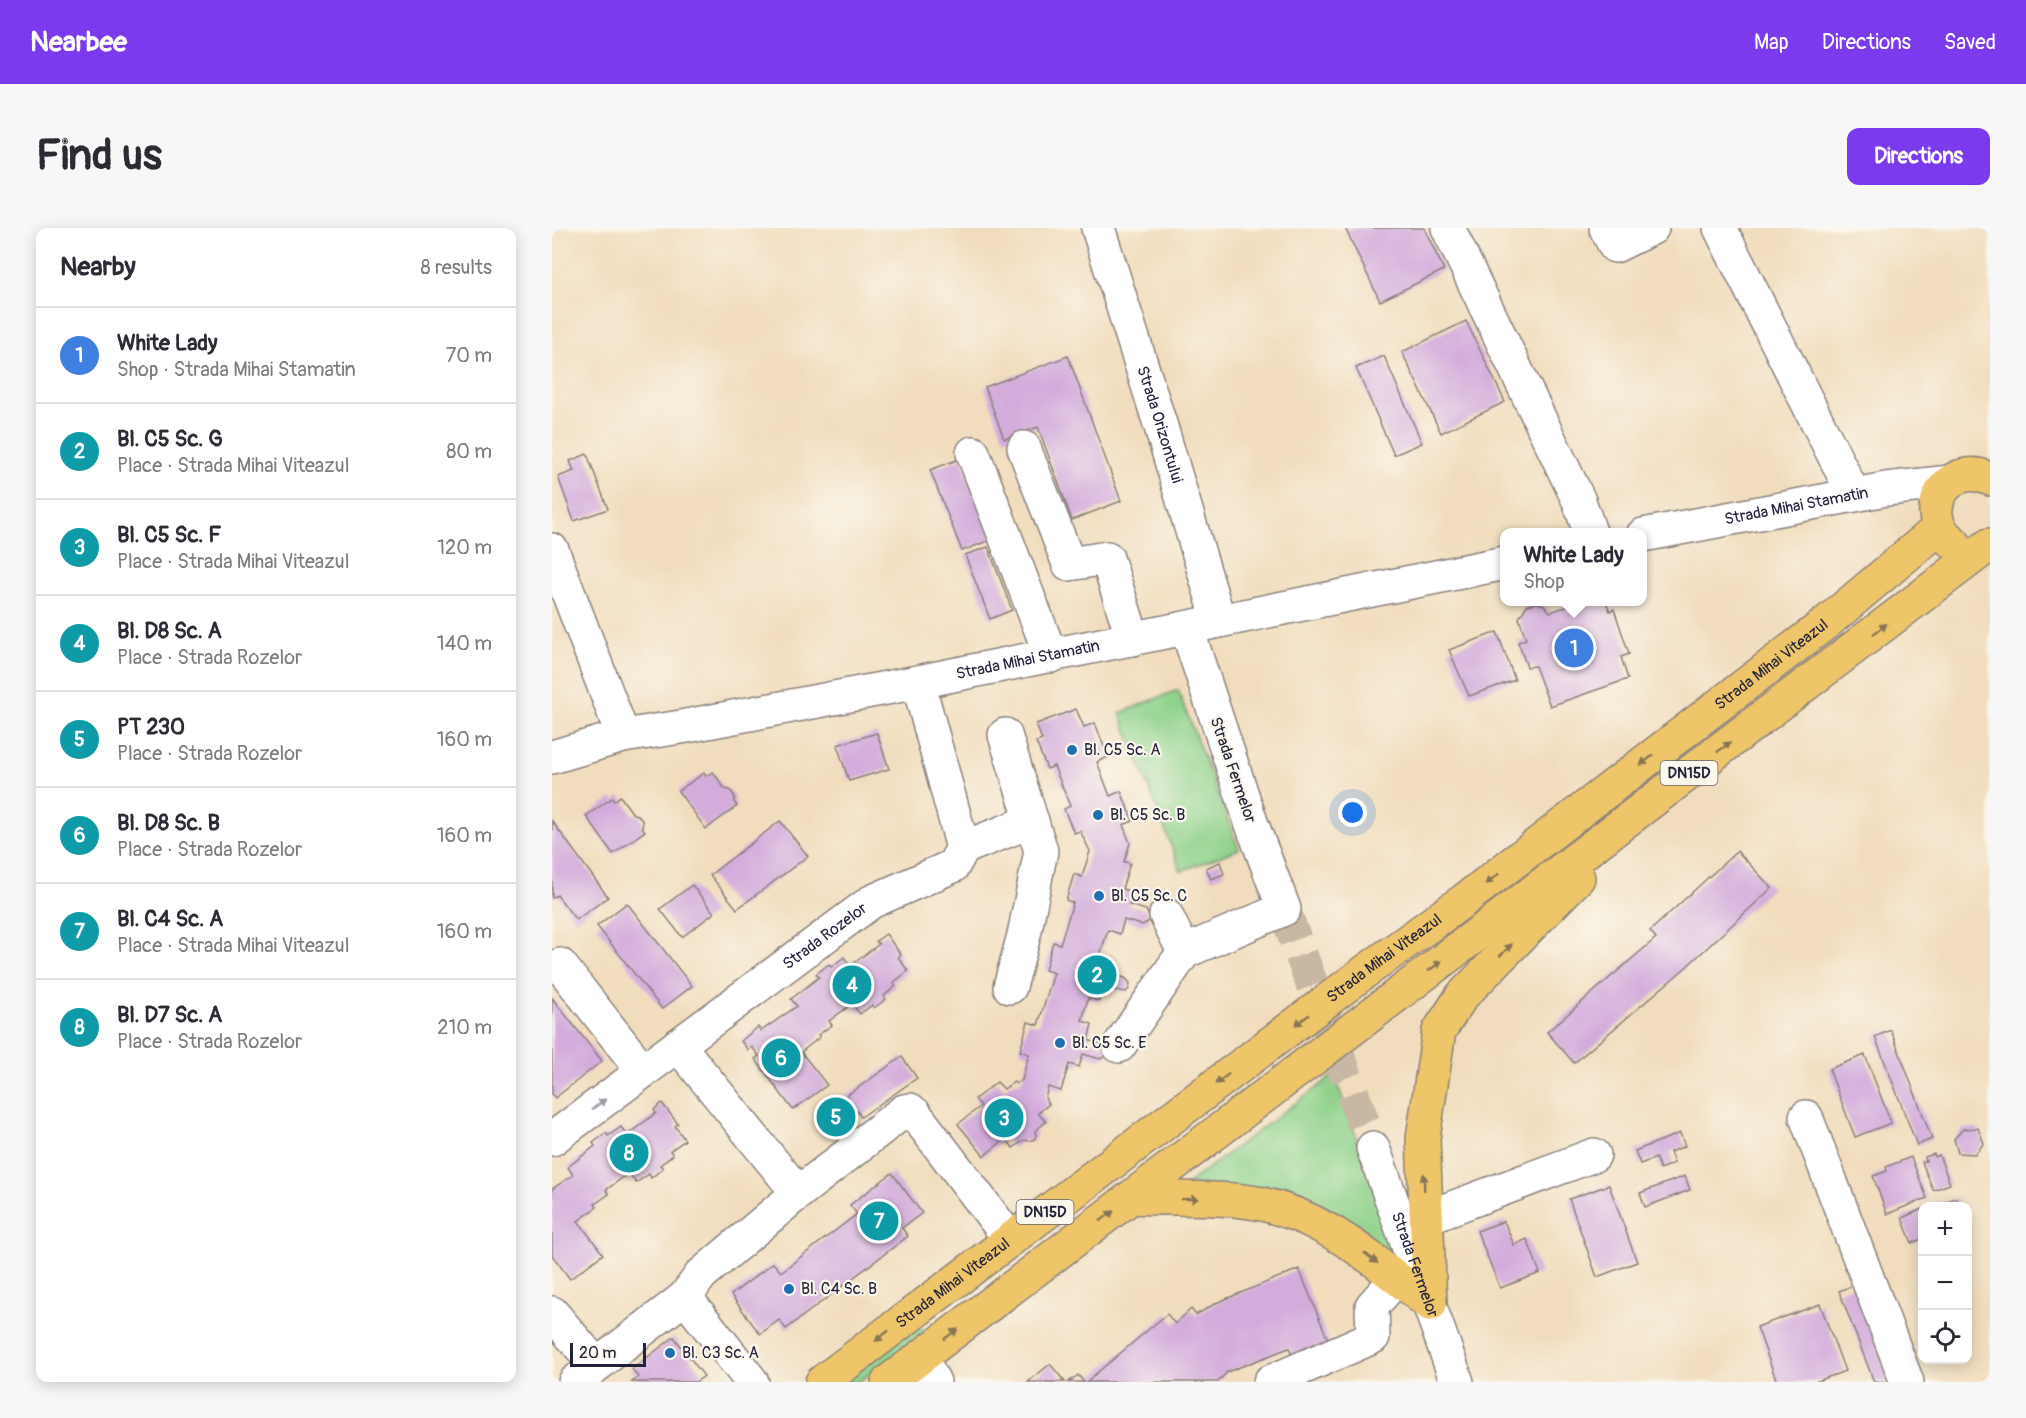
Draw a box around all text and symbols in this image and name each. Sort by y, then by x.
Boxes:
text: Nearbee [30,25,127,60]
text: Map [1754,29,1789,56]
text: Directions [1822,29,1911,56]
text: Saved [1944,29,1996,56]
button: Directions [1847,128,1990,185]
text: Find us [36,130,162,182]
text: Nearby [60,251,136,283]
text: 8 results [421,255,492,280]
text: White Lady [117,329,218,357]
text: 1 [76,343,83,368]
text: 70 m [446,343,492,368]
text: Shop · Strada Mihai Stamatin [117,357,356,382]
street label: Strada Orizontului [1132,363,1187,486]
text: Bl. C5 Sc. G [117,425,223,453]
text: 2 [74,439,85,464]
text: 80 m [446,439,492,464]
text: Place · Strada Mihai Viteazul [117,453,349,478]
street label: Strada Mihai Stamatin [1723,483,1870,529]
text: Bl. C5 Sc. F [117,521,221,549]
popup [1500,528,1647,606]
text: 3 [74,535,85,560]
text: 120 m [437,535,492,560]
text: White Lady [1523,541,1624,569]
text: Place · Strada Mihai Viteazul [117,549,349,574]
text: Shop [1523,569,1565,594]
street label: Strada Mihai Viteazul [1711,615,1832,715]
text: Bl. D8 Sc. A [117,617,222,645]
one-way arrow [1871,623,1887,635]
pin: 1 [1554,626,1594,670]
text: 4 [74,631,85,656]
text: 140 m [437,631,492,656]
street label: Strada Mihai Stamatin [954,635,1101,684]
text: Place · Strada Rozelor [117,645,302,670]
text: PT 230 [117,713,185,741]
street label: Strada Fermelor [1206,714,1261,826]
text: 5 [74,727,85,752]
text: 160 m [437,727,492,752]
place label: Bl. C5 Sc. A [1084,740,1161,760]
text: Place · Strada Rozelor [117,741,302,766]
one-way arrow [1717,741,1732,753]
marker: Bl. C5 Sc. A [1065,743,1079,757]
one-way arrow [1639,754,1655,766]
road number: DN15D [1660,761,1718,785]
your location [1338,798,1367,827]
place label: Bl. C5 Sc. B [1110,805,1185,825]
marker: Bl. C5 Sc. B [1091,808,1105,822]
text: Bl. D8 Sc. B [117,809,220,837]
text: 6 [74,823,85,848]
text: 160 m [437,823,492,848]
text: Place · Strada Rozelor [117,837,302,862]
one-way arrow [1484,872,1500,885]
place label: Bl. C5 Sc. C [1111,886,1187,906]
marker: Bl. C5 Sc. C [1092,889,1106,903]
street label: Strada Rozelor [779,898,871,974]
text: Bl. C4 Sc. A [117,905,223,933]
street label: Strada Mihai Viteazul [1323,910,1446,1007]
text: 7 [74,919,85,944]
text: 160 m [437,919,492,944]
text: Place · Strada Mihai Viteazul [117,933,349,958]
one-way arrow [1499,943,1513,958]
pin: 2 [1078,952,1116,998]
one-way arrow [1428,961,1443,973]
pin: 4 [832,962,872,1008]
text: Bl. D7 Sc. A [117,1001,222,1029]
one-way arrow [1295,1013,1310,1025]
text: 8 [74,1015,85,1040]
text: 210 m [437,1015,492,1040]
text: Place · Strada Rozelor [117,1029,302,1054]
place label: Bl. C5 Sc. E [1072,1033,1147,1053]
pin: 6 [762,1036,800,1080]
marker: Bl. C5 Sc. E [1053,1036,1067,1050]
one-way arrow [1214,1073,1230,1085]
pin: 5 [816,1094,856,1140]
pin: 3 [984,1096,1024,1140]
one-way arrow [591,1098,607,1110]
pin: 8 [610,1130,649,1176]
one-way arrow [1420,1173,1429,1192]
one-way arrow [1181,1194,1200,1204]
pin: 7 [860,1198,898,1244]
road number: DN15D [1016,1200,1074,1224]
map controls [1918,1202,1972,1364]
button: + [1918,1202,1972,1256]
street label: Strada Fermelor [1387,1209,1443,1320]
one-way arrow [1099,1211,1114,1223]
street label: Strada Mihai Viteazul [892,1234,1014,1333]
one-way arrow [1363,1252,1379,1265]
button: − [1918,1256,1972,1310]
place label: Bl. C4 Sc. B [801,1279,877,1299]
marker: Bl. C4 Sc. B [782,1282,796,1296]
button: locate [1918,1310,1972,1364]
one-way arrow [943,1328,958,1340]
one-way arrow [875,1330,891,1342]
scale bar [570,1340,646,1368]
text: 20 m [579,1343,617,1363]
place label: Bl. C3 Sc. A [682,1343,759,1363]
marker: Bl. C3 Sc. A [663,1346,677,1360]

